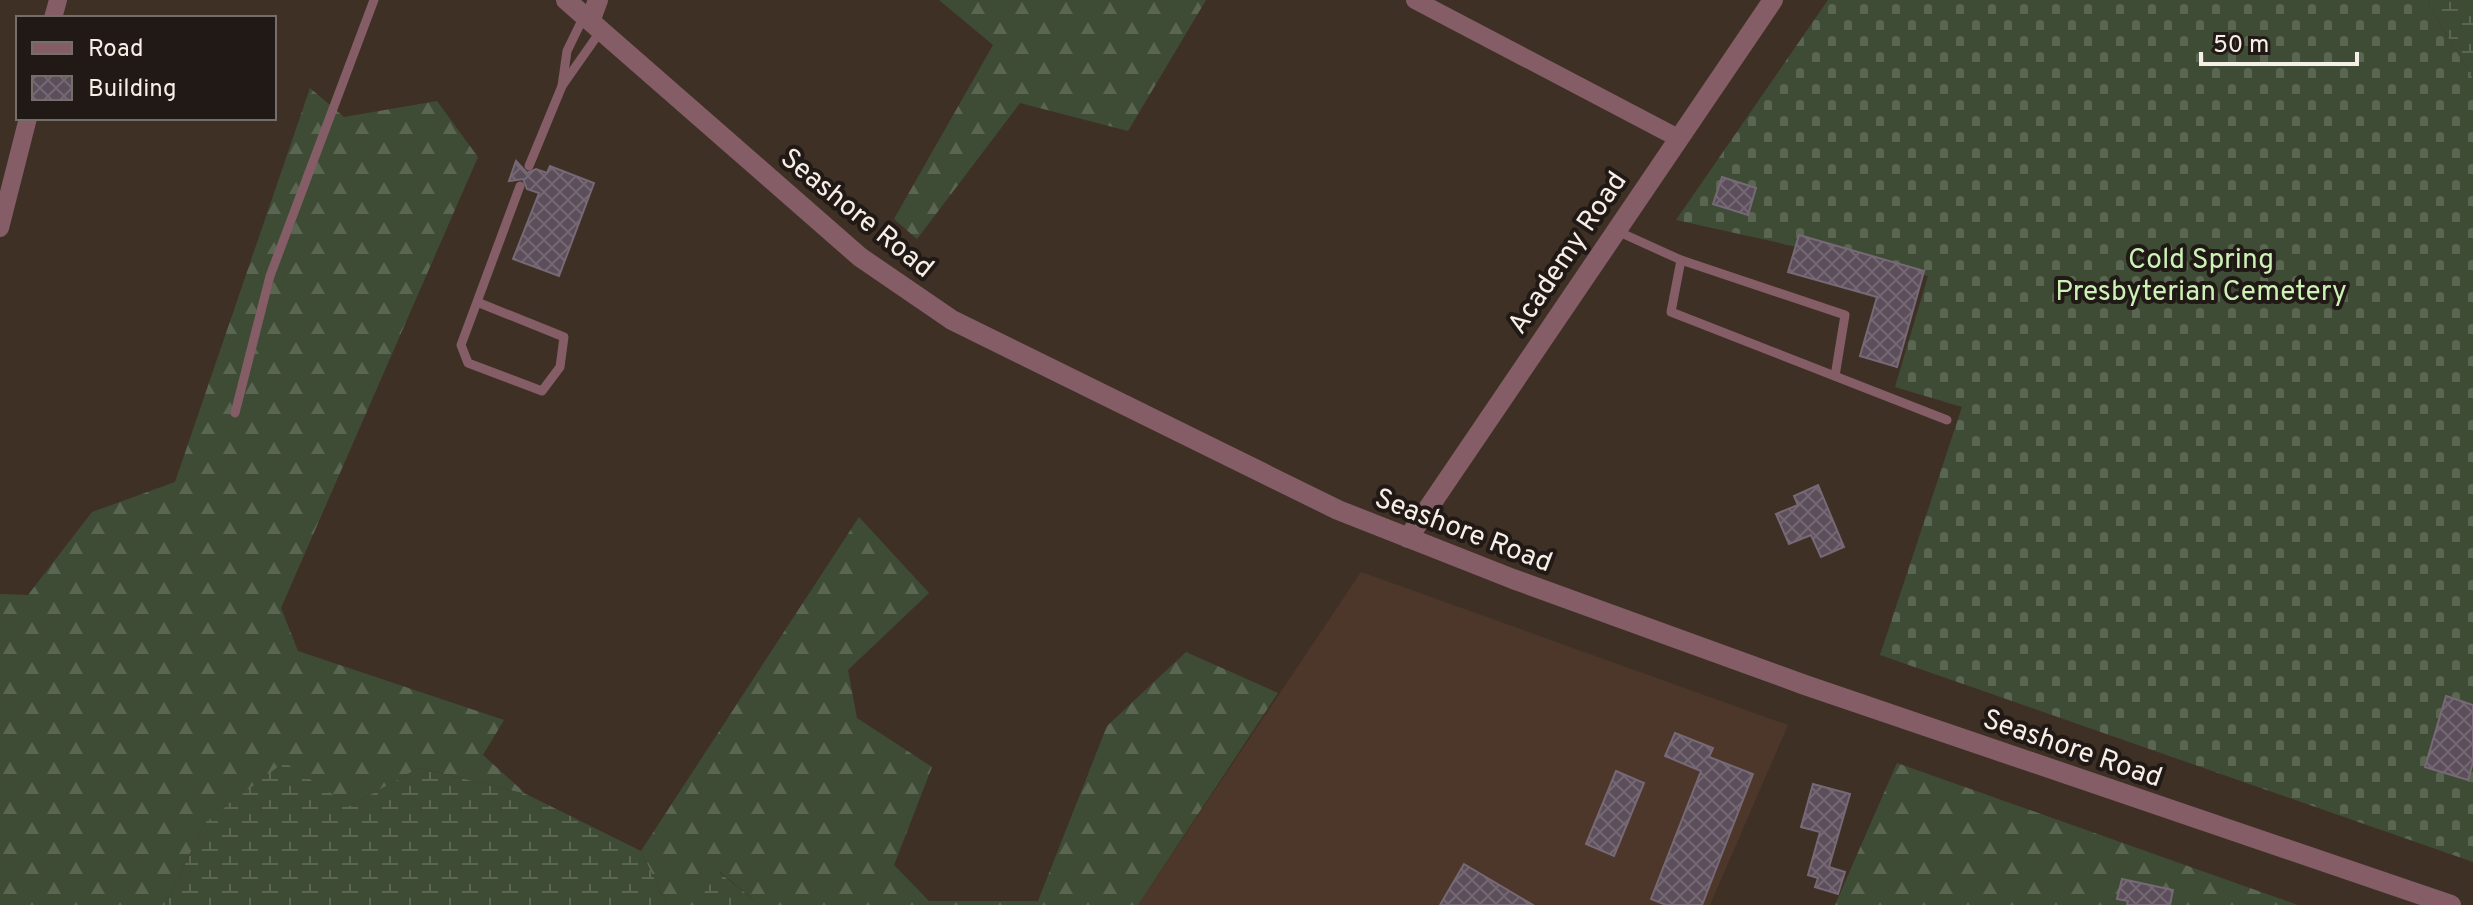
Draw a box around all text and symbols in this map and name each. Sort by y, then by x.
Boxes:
legend [16,16,276,120]
scale bar [2201,16,2357,66]
text: 50 m [2213,31,2269,61]
text: Road [88,35,144,65]
text: Building [88,75,177,105]
street label: Seashore Road [772,141,940,287]
street label: Academy Road [1501,165,1636,342]
park label: Cold Spring Presbyterian Cemetery [2055,243,2347,311]
street label: Seashore Road [1369,481,1557,582]
street label: Seashore Road [1978,702,2166,797]

